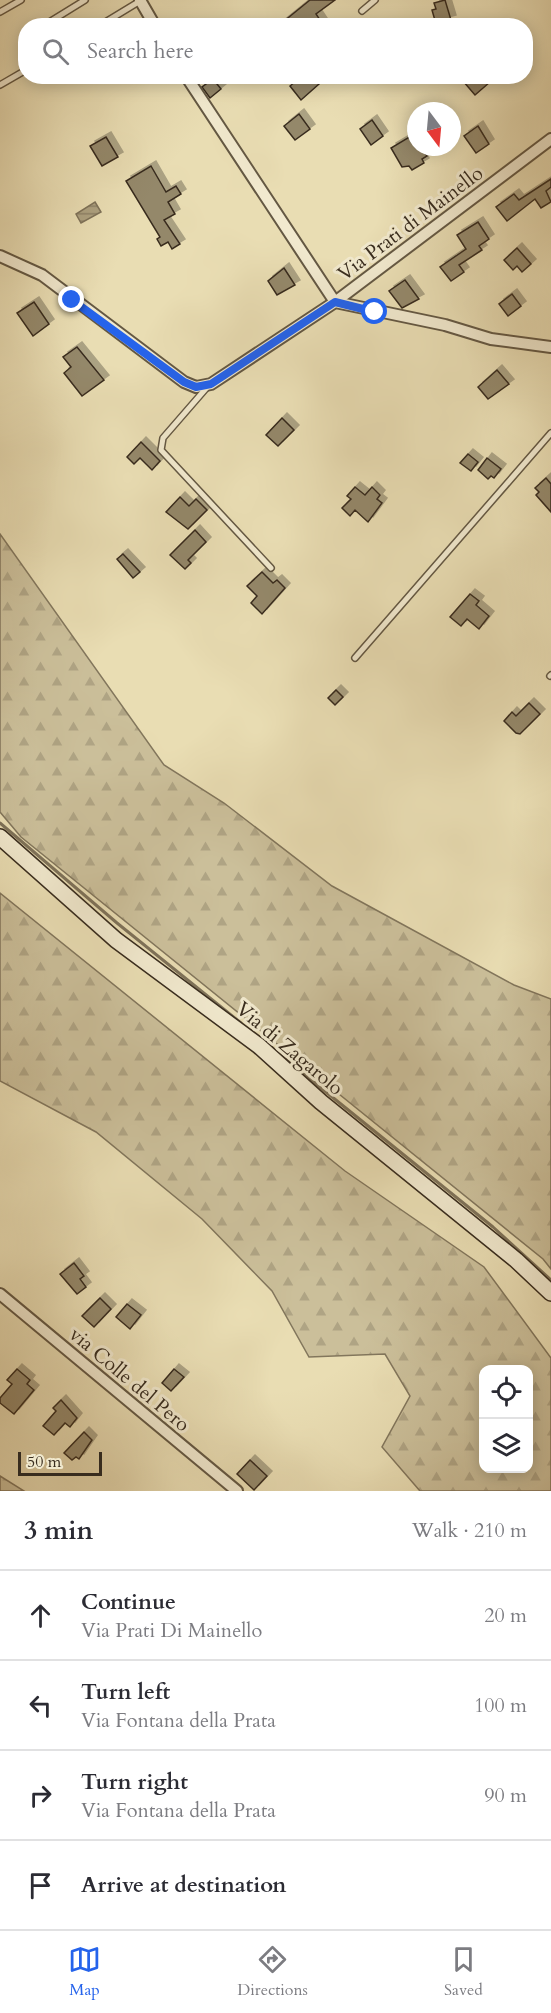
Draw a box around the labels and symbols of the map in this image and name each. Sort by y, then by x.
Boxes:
north arrow [407,102,461,156]
street label: Via Prati di Mainello [332,160,489,287]
route end [58,286,84,312]
route start [361,298,387,324]
street label: Via di Zagarolo [230,995,349,1102]
street label: via Colle del Pero [64,1321,196,1438]
scale bar [18,1449,102,1476]

